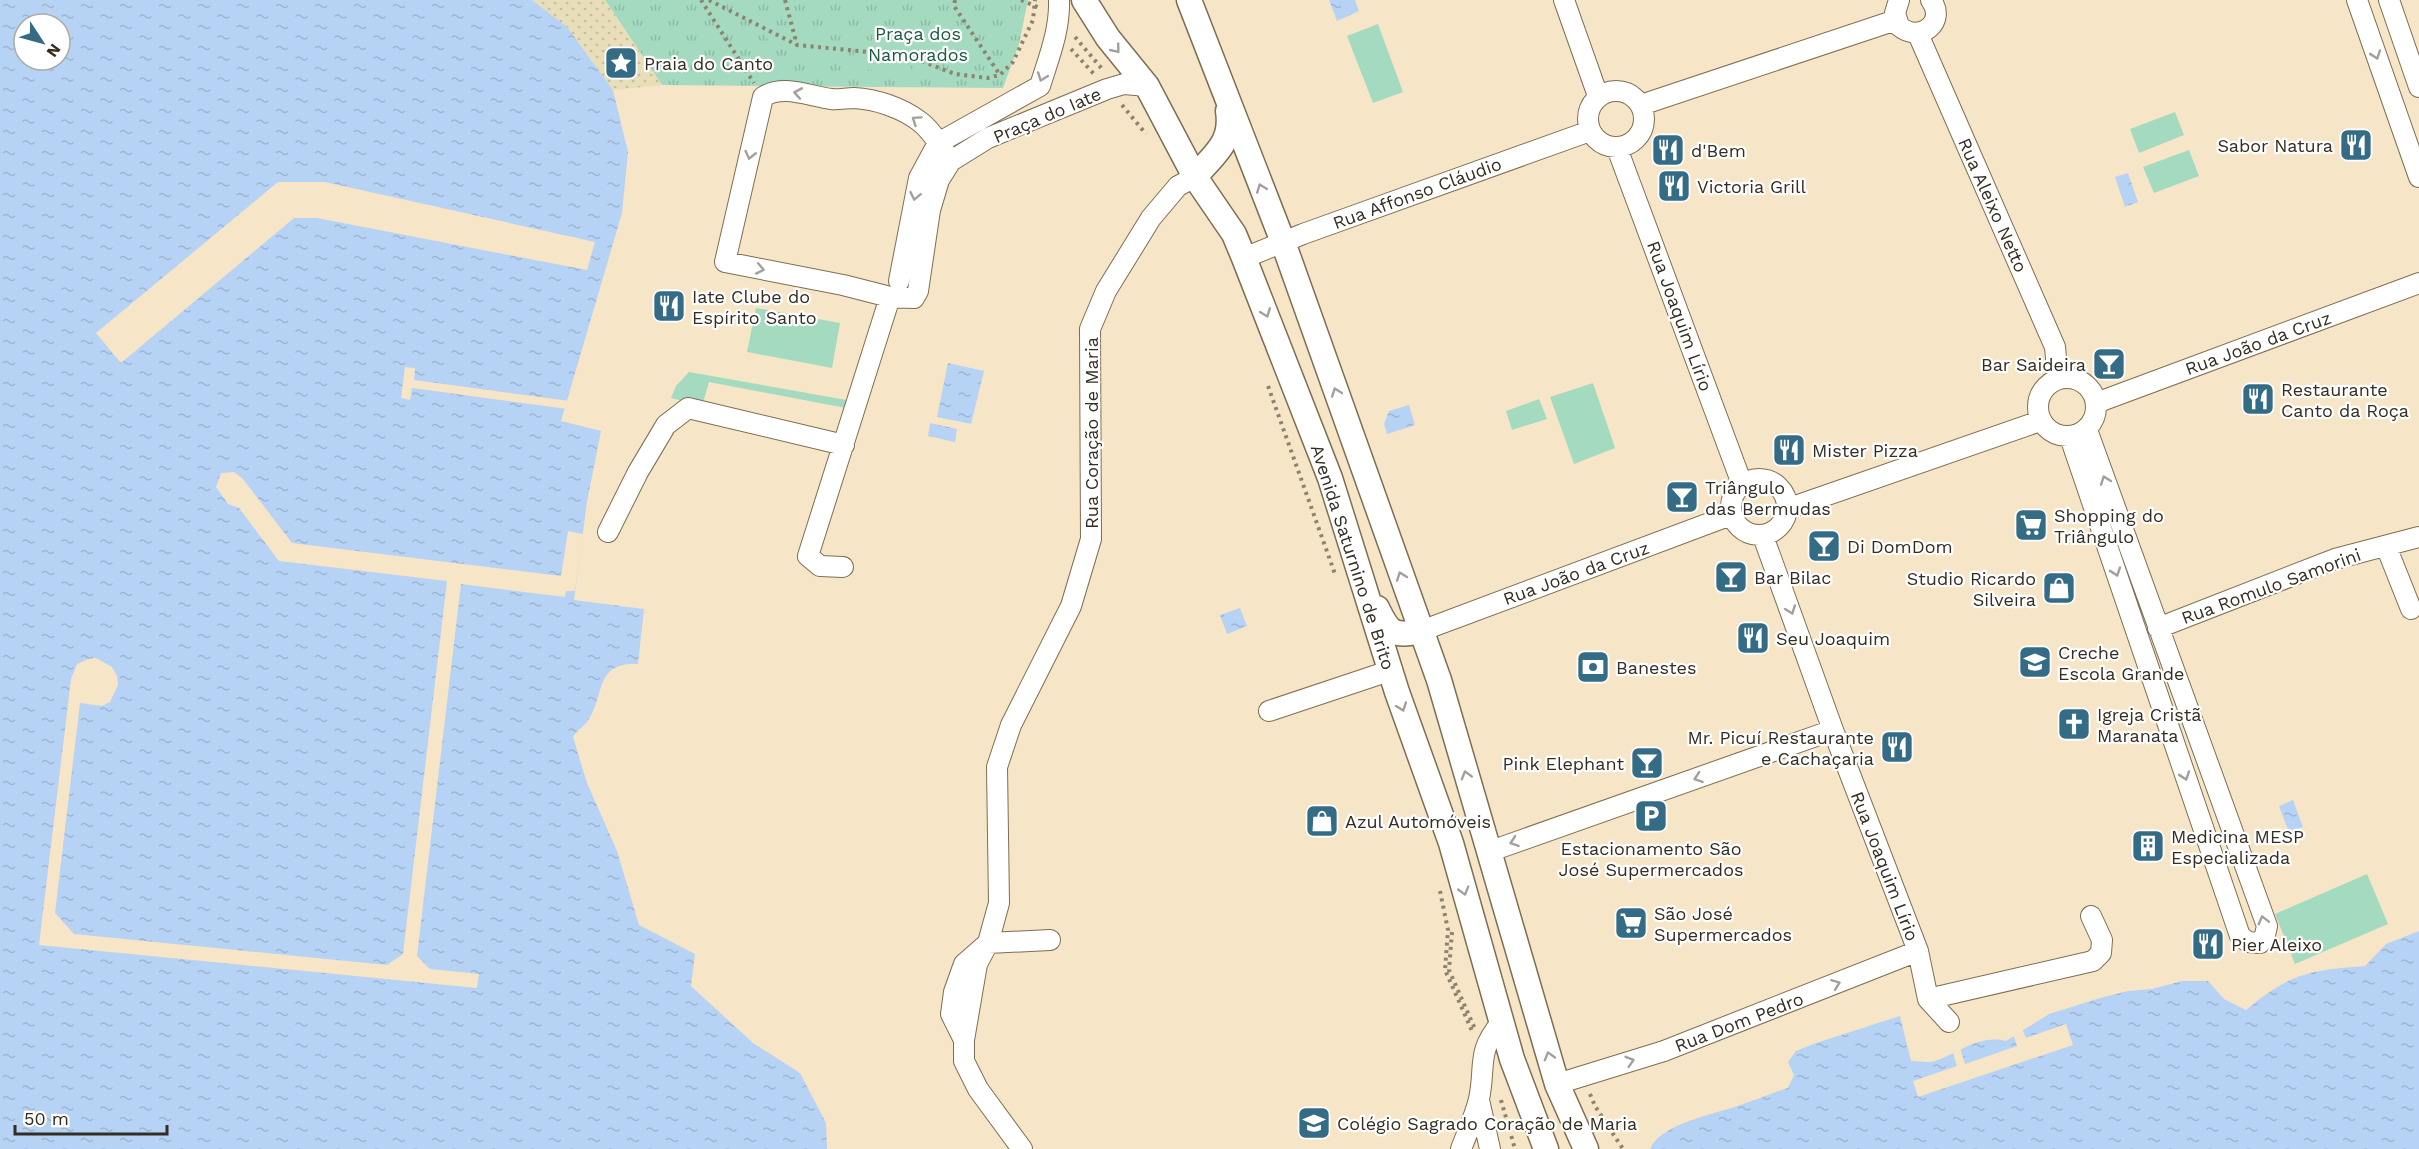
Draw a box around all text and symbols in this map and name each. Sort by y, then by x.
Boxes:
north arrow [12,12,72,72]
park label: Praça dos Namorados [868,23,968,65]
text: N [43,40,65,61]
one-way arrow [1109,42,1120,53]
place icon: Praia do Canto [603,45,639,81]
one-way arrow [2369,49,2382,60]
place label: Praia do Canto [644,53,773,74]
one-way arrow [1037,71,1050,81]
street label: Praça do Iate [990,83,1104,147]
one-way arrow [793,87,803,100]
one-way arrow [912,116,923,127]
restaurant icon: Sabor Natura [2338,127,2374,163]
restaurant icon: d'Bem [1650,132,1686,168]
street label: Rua Aleixo Netto [1954,135,2032,275]
place label: Sabor Natura [2217,135,2333,156]
place label: d'Bem [1691,140,1746,161]
one-way arrow [744,149,757,159]
street label: Rua Affonso Cláudio [1330,153,1504,233]
restaurant icon: Victoria Grill [1656,168,1692,204]
place label: Victoria Grill [1697,176,1807,197]
one-way arrow [1255,183,1268,194]
one-way arrow [909,191,922,201]
street label: Rua Joaquim Lírio [1643,238,1717,394]
one-way arrow [755,262,765,275]
place label: Iate Clube do Espírito Santo [692,286,817,328]
restaurant icon: Iate Clube do Espírito Santo [651,288,687,324]
one-way arrow [1258,307,1271,317]
street label: Rua João da Cruz [2182,307,2334,379]
street label: Rua Coração de Maria [1081,337,1102,529]
bar icon: Bar Saideira [2091,346,2127,382]
place label: Bar Saideira [1981,354,2086,375]
place label: Restaurante Canto da Roça [2281,379,2409,421]
restaurant icon: Restaurante Canto da Roça [2240,381,2276,417]
one-way arrow [1331,387,1344,398]
restaurant icon: Mister Pizza [1771,432,1807,468]
place label: Mister Pizza [1812,440,1918,461]
street label: Avenida Saturnino de Brito [1307,442,1399,672]
one-way arrow [2099,475,2112,486]
place label: Triângulo das Bermudas [1705,477,1831,519]
bar icon: Triângulo das Bermudas [1664,479,1700,515]
place label: Shopping do Triângulo [2054,505,2164,547]
supermarket icon: Shopping do Triângulo [2013,507,2049,543]
bar icon: Di DomDom [1806,528,1842,564]
place label: Di DomDom [1847,536,1953,557]
street label: Rua João da Cruz [1500,537,1652,609]
street label: Rua Romulo Samorini [2178,544,2364,628]
bar icon: Bar Bilac [1713,559,1749,595]
one-way arrow [2108,566,2121,577]
place label: Bar Bilac [1754,567,1831,588]
place label: Studio Ricardo Silveira [1907,568,2036,610]
shop icon: Studio Ricardo Silveira [2041,570,2077,606]
one-way arrow [1396,571,1409,582]
one-way arrow [1783,604,1796,615]
restaurant icon: Seu Joaquim [1735,620,1771,656]
place label: Seu Joaquim [1776,628,1890,649]
place label: Creche Escola Grande [2058,642,2184,684]
school or university icon: Creche Escola Grande [2017,644,2053,680]
bank icon: Banestes [1575,649,1611,685]
place label: Banestes [1616,657,1696,678]
one-way arrow [1395,701,1408,712]
place label: Igreja Cristã Maranata [2097,704,2202,746]
church icon: Igreja Cristã Maranata [2056,706,2092,742]
place label: Mr. Picuí Restaurante e Cachaçaria [1687,727,1874,769]
restaurant icon: Mr. Picuí Restaurante e Cachaçaria [1879,729,1915,765]
bar icon: Pink Elephant [1629,745,1665,781]
place label: Pink Elephant [1503,753,1624,774]
one-way arrow [1461,770,1473,781]
one-way arrow [1694,770,1704,783]
one-way arrow [2178,770,2191,781]
street label: Rua Joaquim Lírio [1847,788,1923,944]
parking icon: Estacionamento São José Supermercados [1633,798,1669,834]
shop icon: Azul Automóveis [1304,803,1340,839]
place label: Azul Automóveis [1345,811,1491,832]
place label: Medicina MESP Especializada [2171,826,2304,868]
building icon: Medicina MESP Especializada [2130,828,2166,864]
one-way arrow [1510,835,1520,848]
place label: Estacionamento São José Supermercados [1559,838,1743,880]
one-way arrow [1457,886,1470,896]
place label: São José Supermercados [1654,903,1792,945]
supermarket icon: São José Supermercados [1613,905,1649,941]
one-way arrow [2258,915,2271,925]
restaurant icon: Pier Aleixo [2190,926,2226,962]
place label: Pier Aleixo [2231,934,2322,955]
one-way arrow [1830,979,1840,992]
street label: Rua Dom Pedro [1672,988,1806,1056]
one-way arrow [1544,1051,1556,1062]
one-way arrow [1624,1056,1635,1069]
scale bar [15,1098,166,1136]
school or university icon: Colégio Sagrado Coração de Maria [1296,1105,1332,1141]
text: 50 m [24,1108,69,1129]
place label: Colégio Sagrado Coração de Maria [1337,1113,1637,1134]

